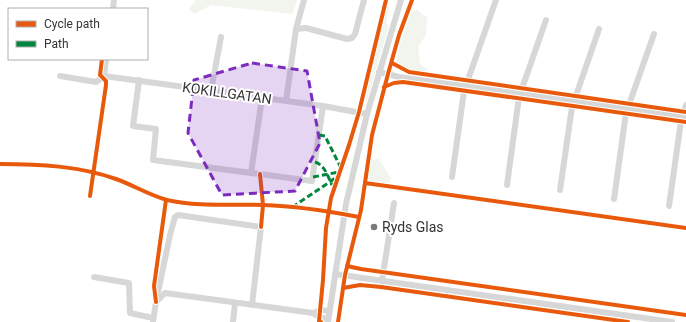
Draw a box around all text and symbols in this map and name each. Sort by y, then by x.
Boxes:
legend [8,8,148,60]
text: Cycle path [44,17,100,31]
text: Path [44,37,69,51]
street label: KOKILLGATAN [181,79,273,107]
place label: Ryds Glas [382,219,444,235]
marker: Ryds Glas [369,222,379,232]

